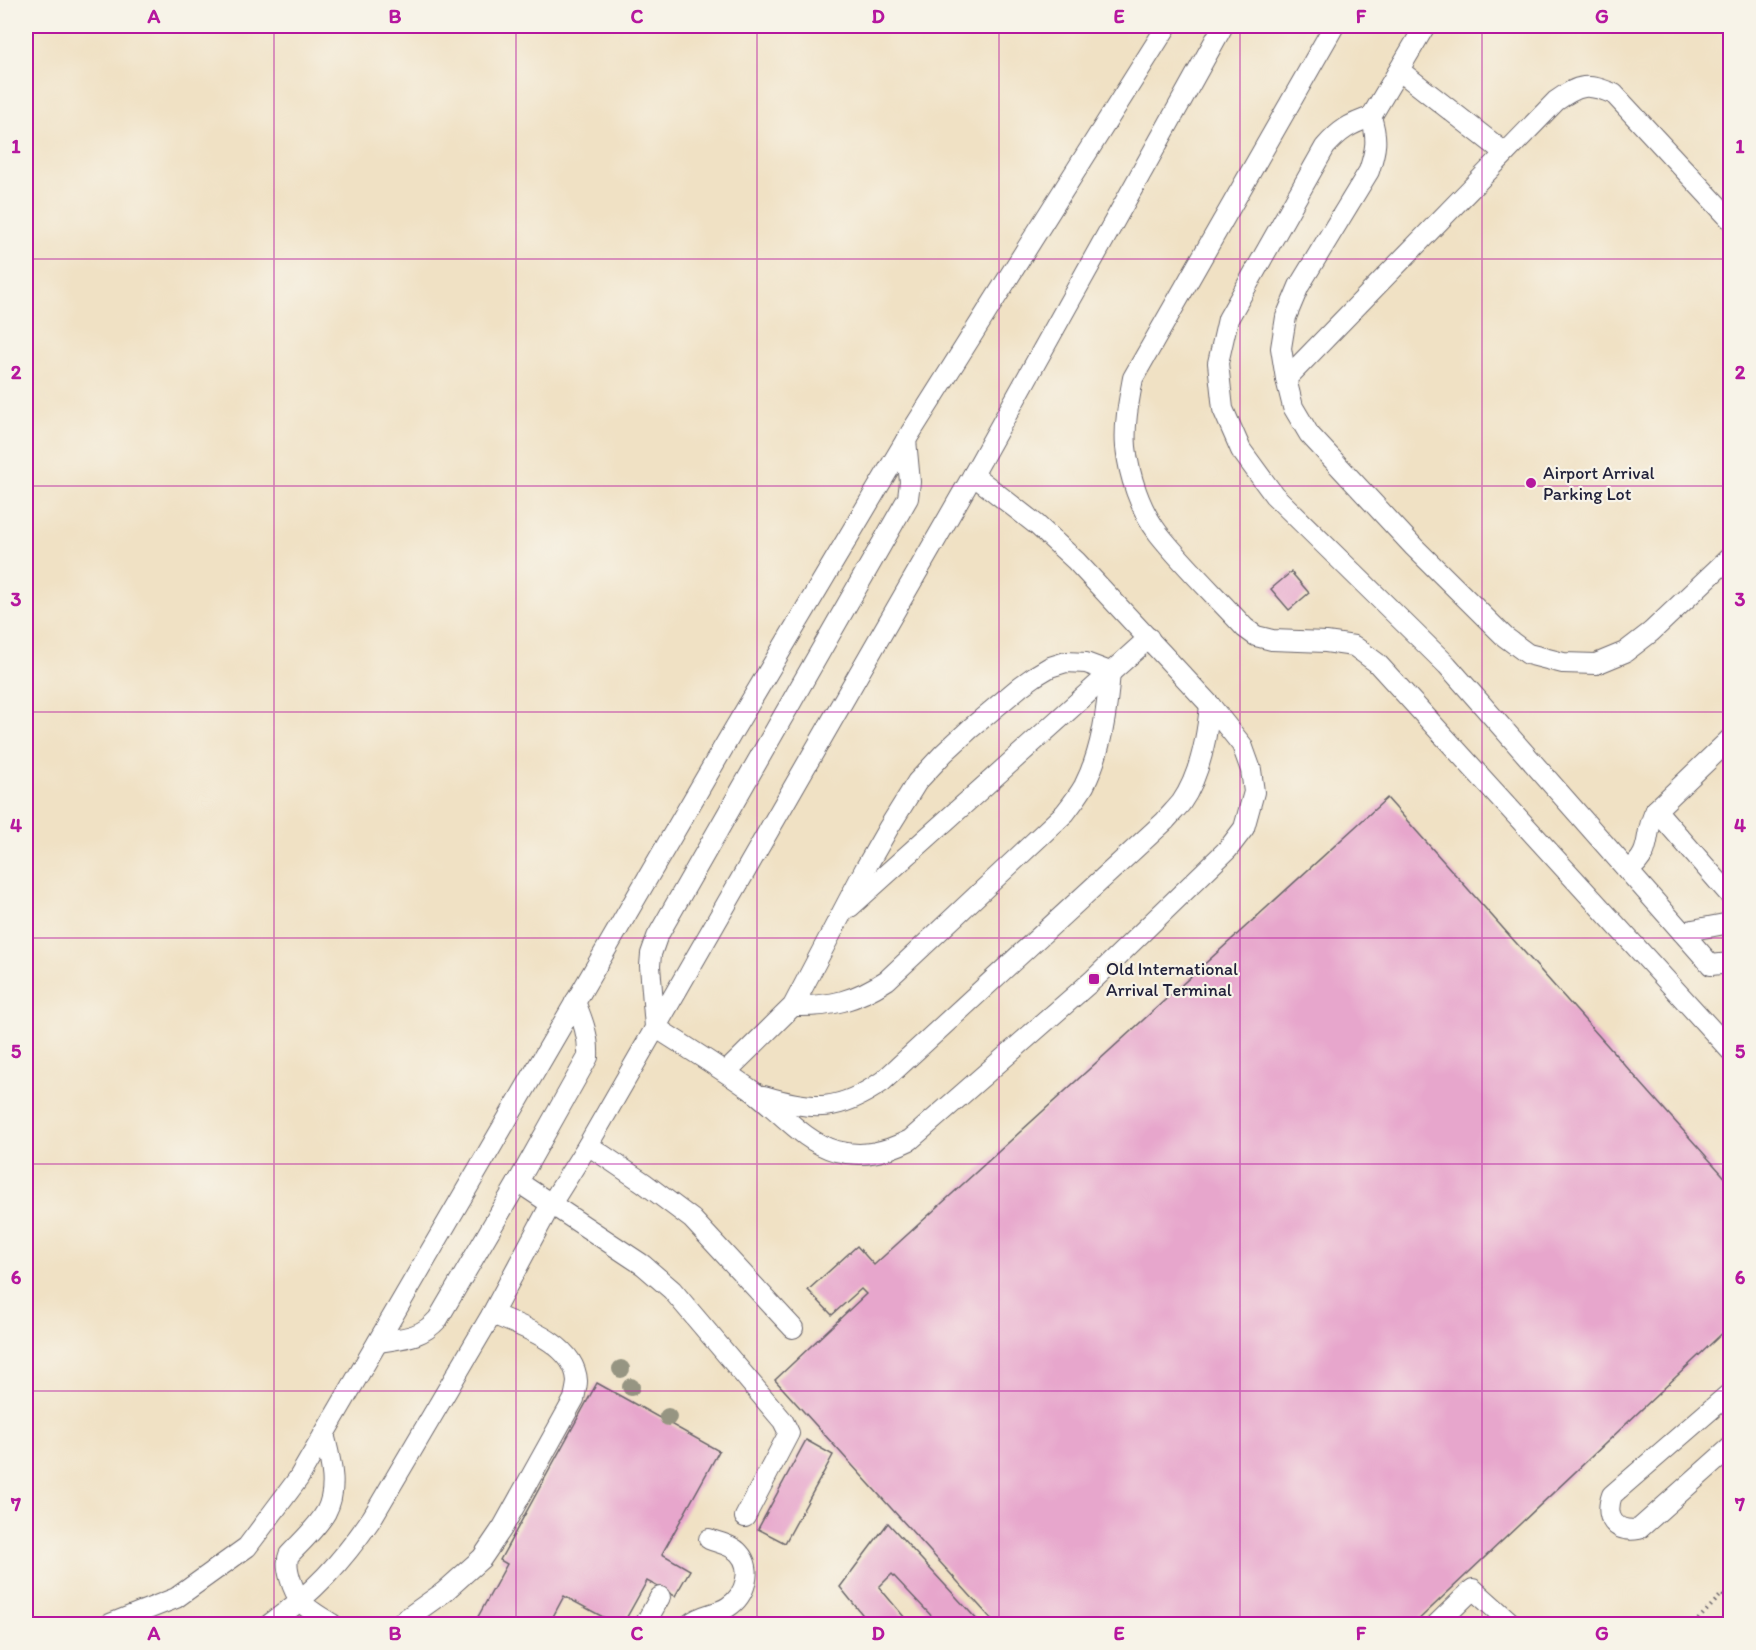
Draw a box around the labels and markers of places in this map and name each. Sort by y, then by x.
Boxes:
place label: Airport Arrival Parking Lot [1543,462,1655,505]
marker: Airport Arrival Parking Lot [1524,476,1538,490]
place label: Old International Arrival Terminal [1106,958,1238,1001]
marker: Old International Arrival Terminal [1087,972,1101,986]

